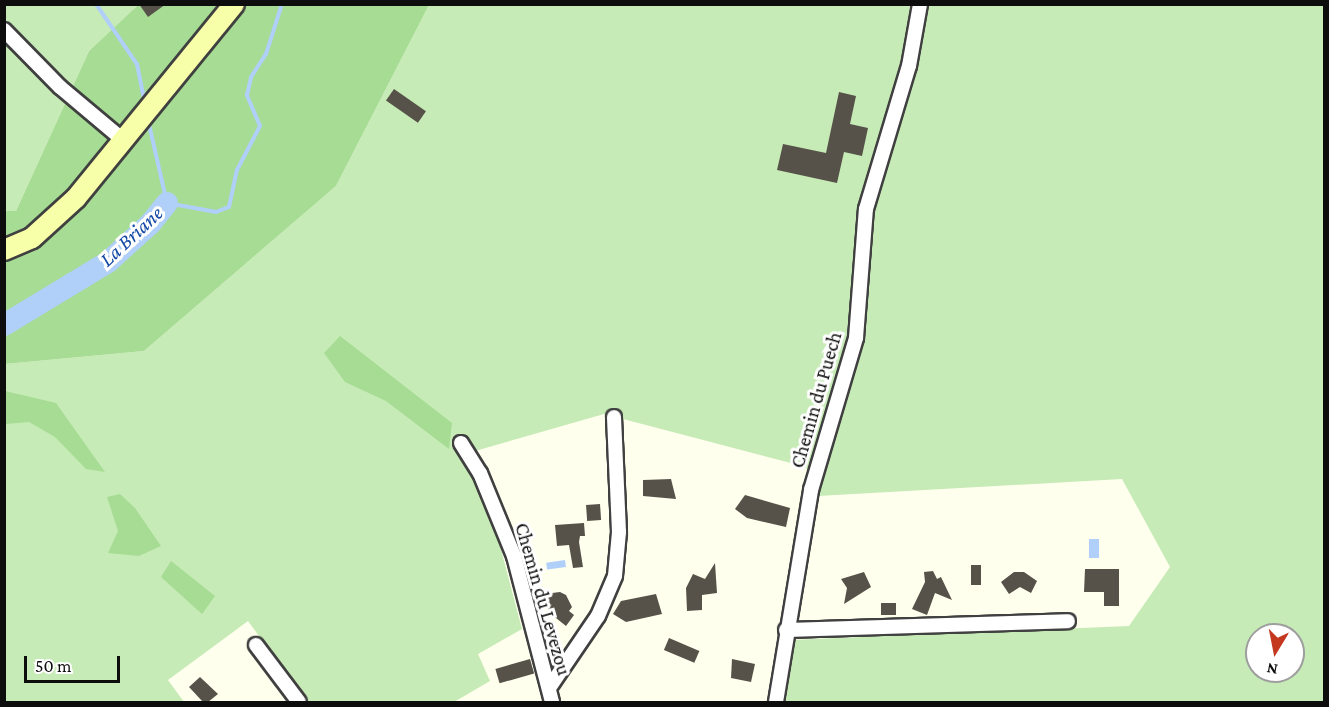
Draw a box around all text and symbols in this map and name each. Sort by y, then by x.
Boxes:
water label: La Briane [94,200,168,272]
street label: Chemin du Puech [785,329,847,471]
street label: Chemin du Levezou [510,520,576,678]
north arrow [1245,623,1305,683]
scale bar [27,644,123,682]
text: 50 m [35,656,72,676]
text: N [1265,660,1279,679]

